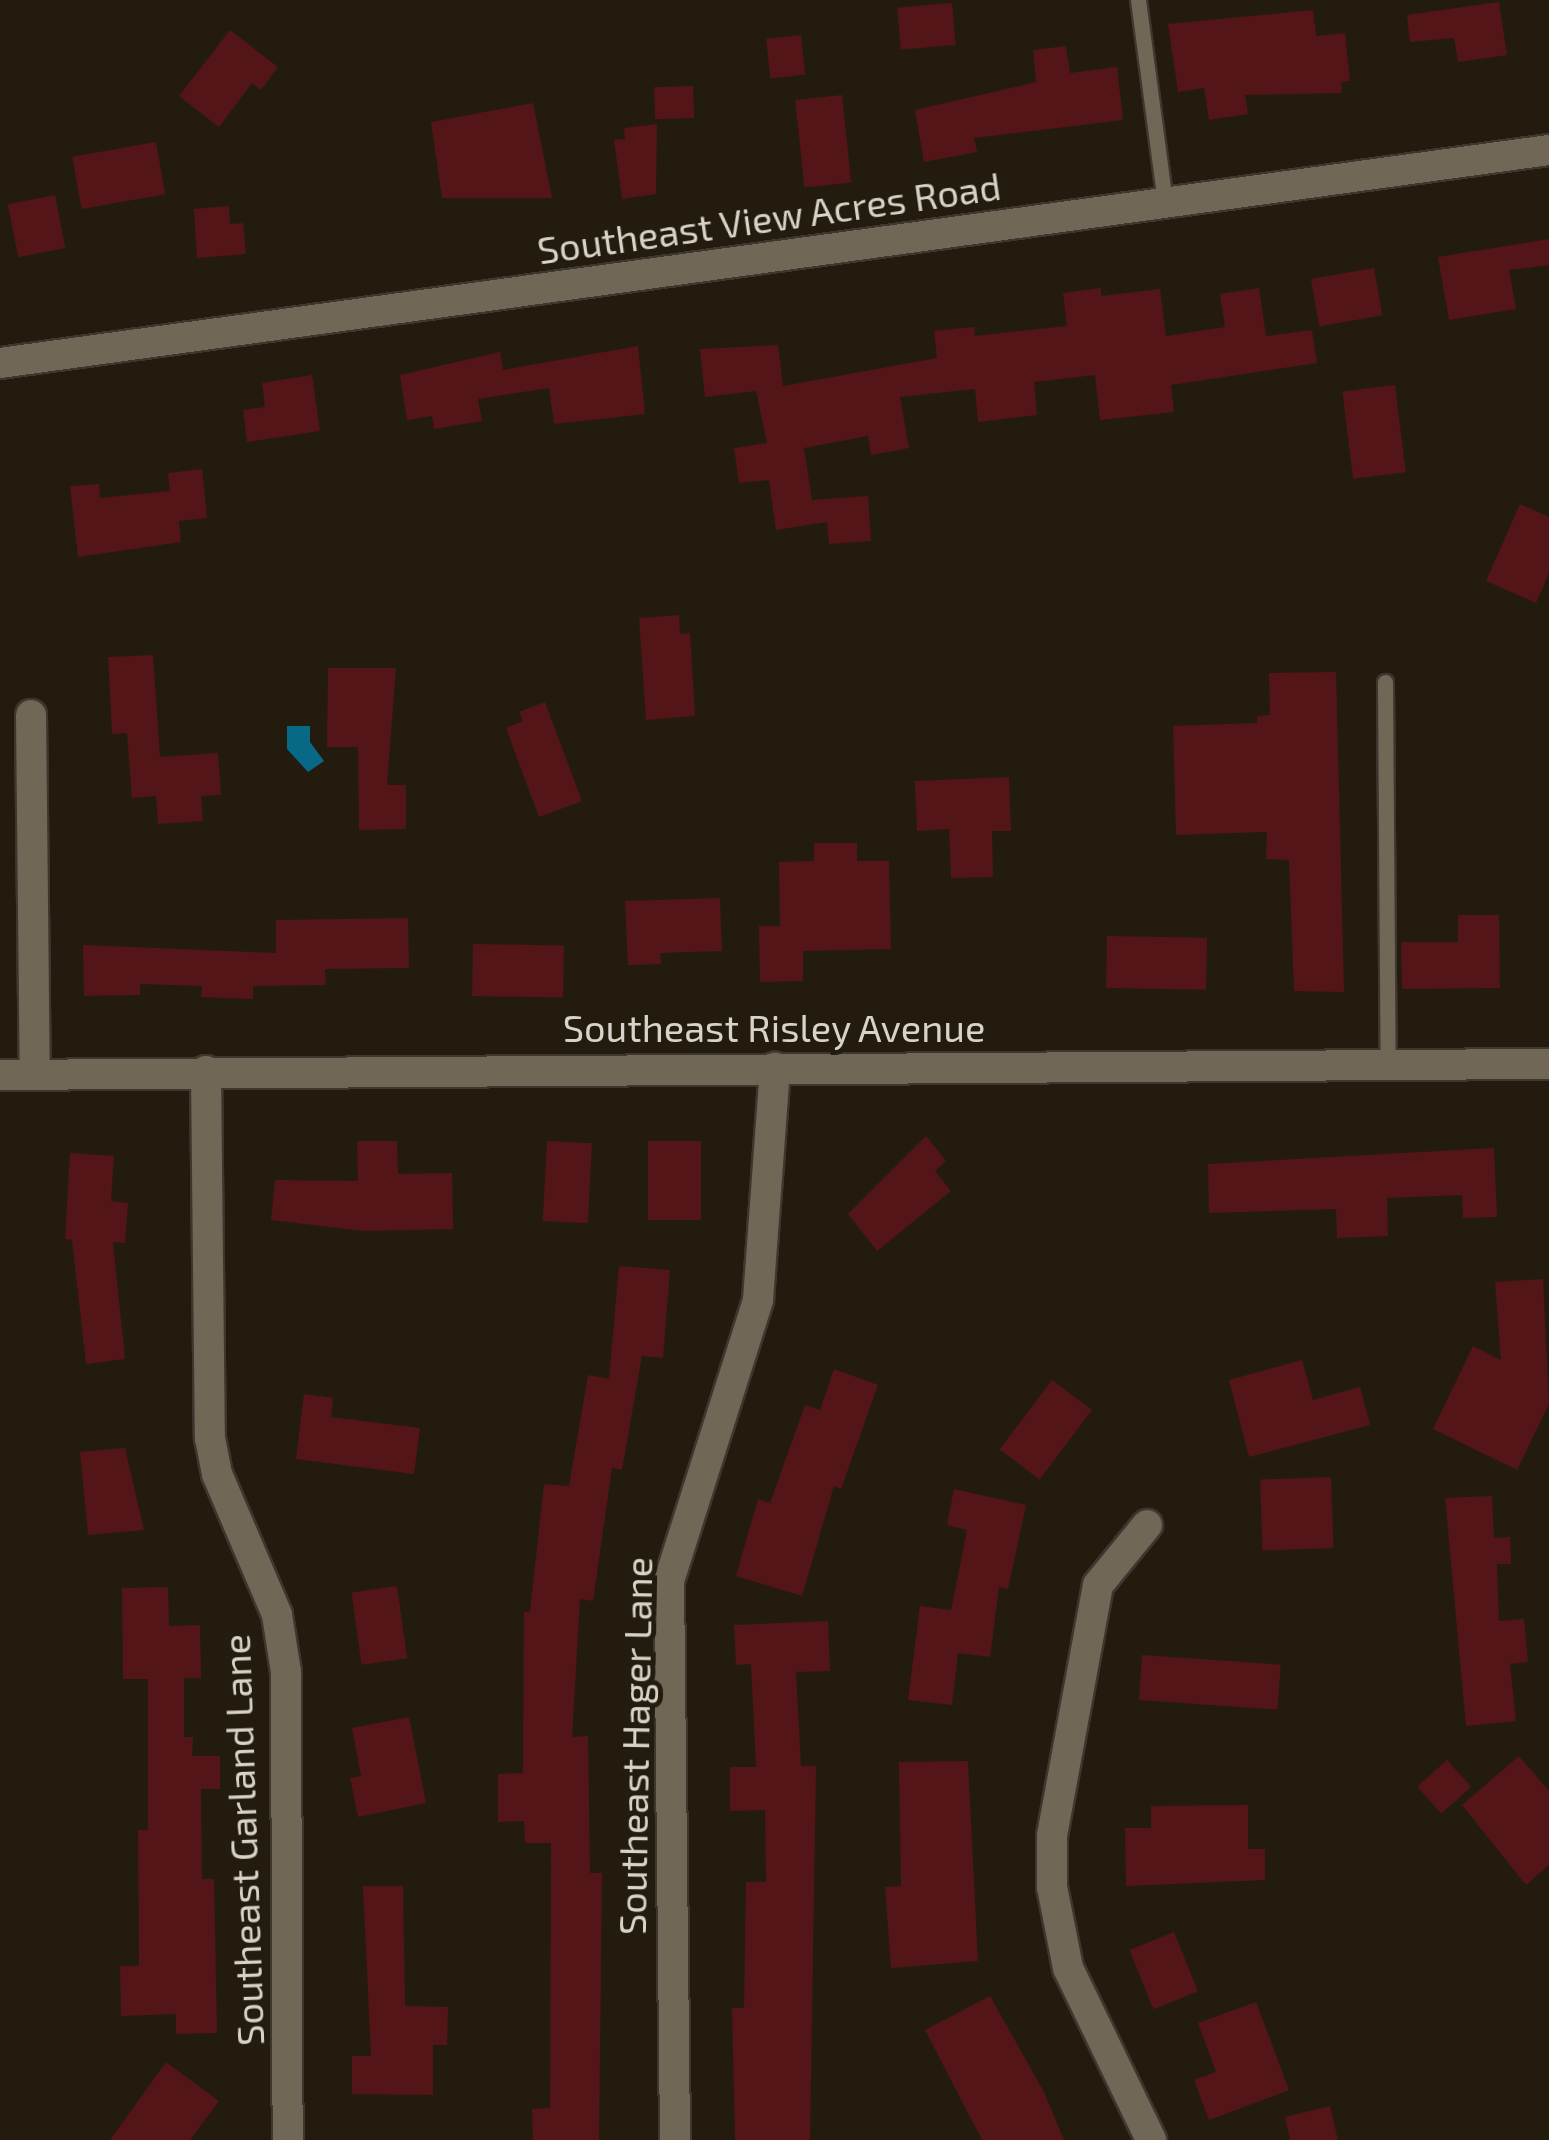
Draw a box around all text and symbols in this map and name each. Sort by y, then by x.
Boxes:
street label: Southeast View Acres Road [533,163,1005,273]
street label: Southeast Risley Avenue [562,1005,986,1051]
street label: Southeast Hager Lane [609,1556,661,1936]
street label: Southeast Garland Lane [213,1633,273,2047]

